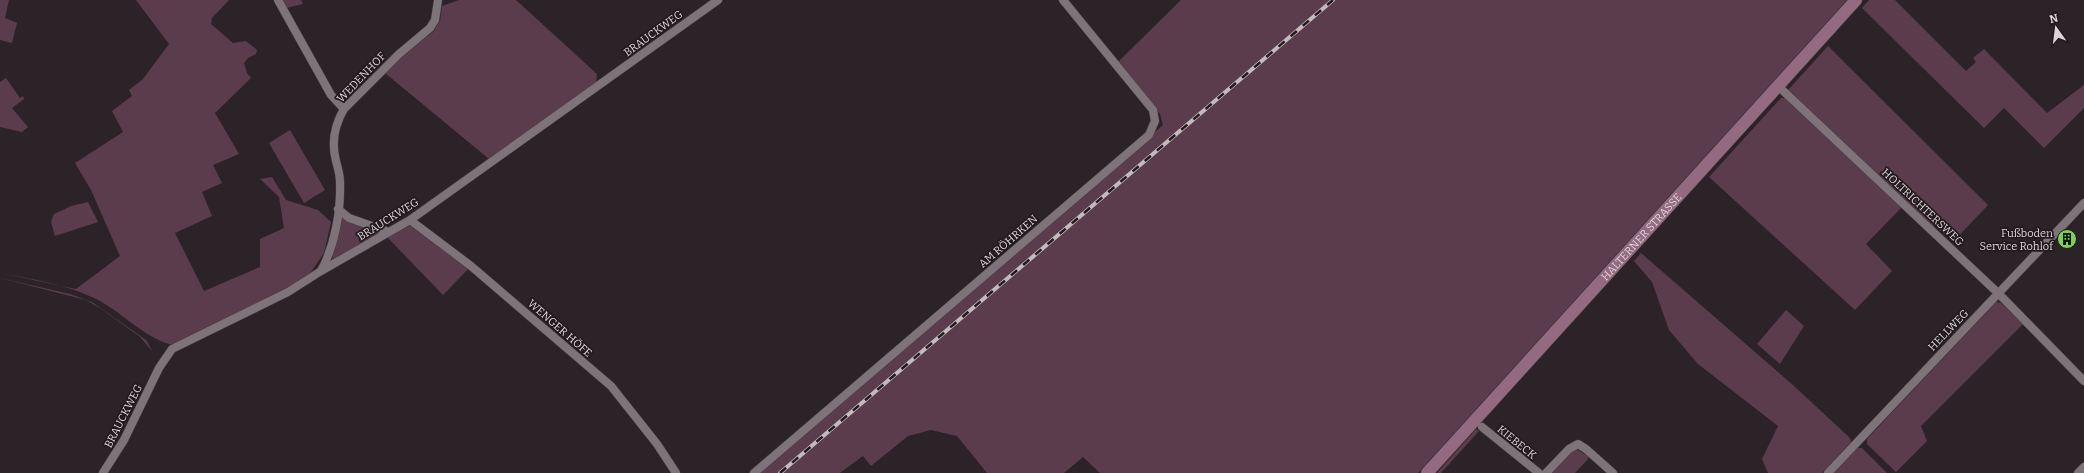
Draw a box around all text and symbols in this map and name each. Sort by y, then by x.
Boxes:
street label: BRAUCKWEG [621,8,685,59]
north arrow [2036,8,2076,48]
text: N [2048,11,2060,26]
street label: WEDENHOF [334,50,388,105]
street label: HOLTRICHTERSWEG [1879,166,1966,249]
street label: HALTERNER STRASSE [1599,190,1685,283]
street label: BRAUCKWEG [355,195,421,243]
street label: AM RÖHRKEN [976,212,1041,270]
place label: Fußboden Service Rohlof [1979,227,2054,253]
building icon: Fußboden Service Rohlof [2056,228,2078,250]
street label: WENGER HÖFE [525,297,594,360]
street label: HELLWEG [1925,307,1971,354]
street label: BRAUCKWEG [102,382,145,450]
street label: KIEBECK [1495,423,1539,462]

